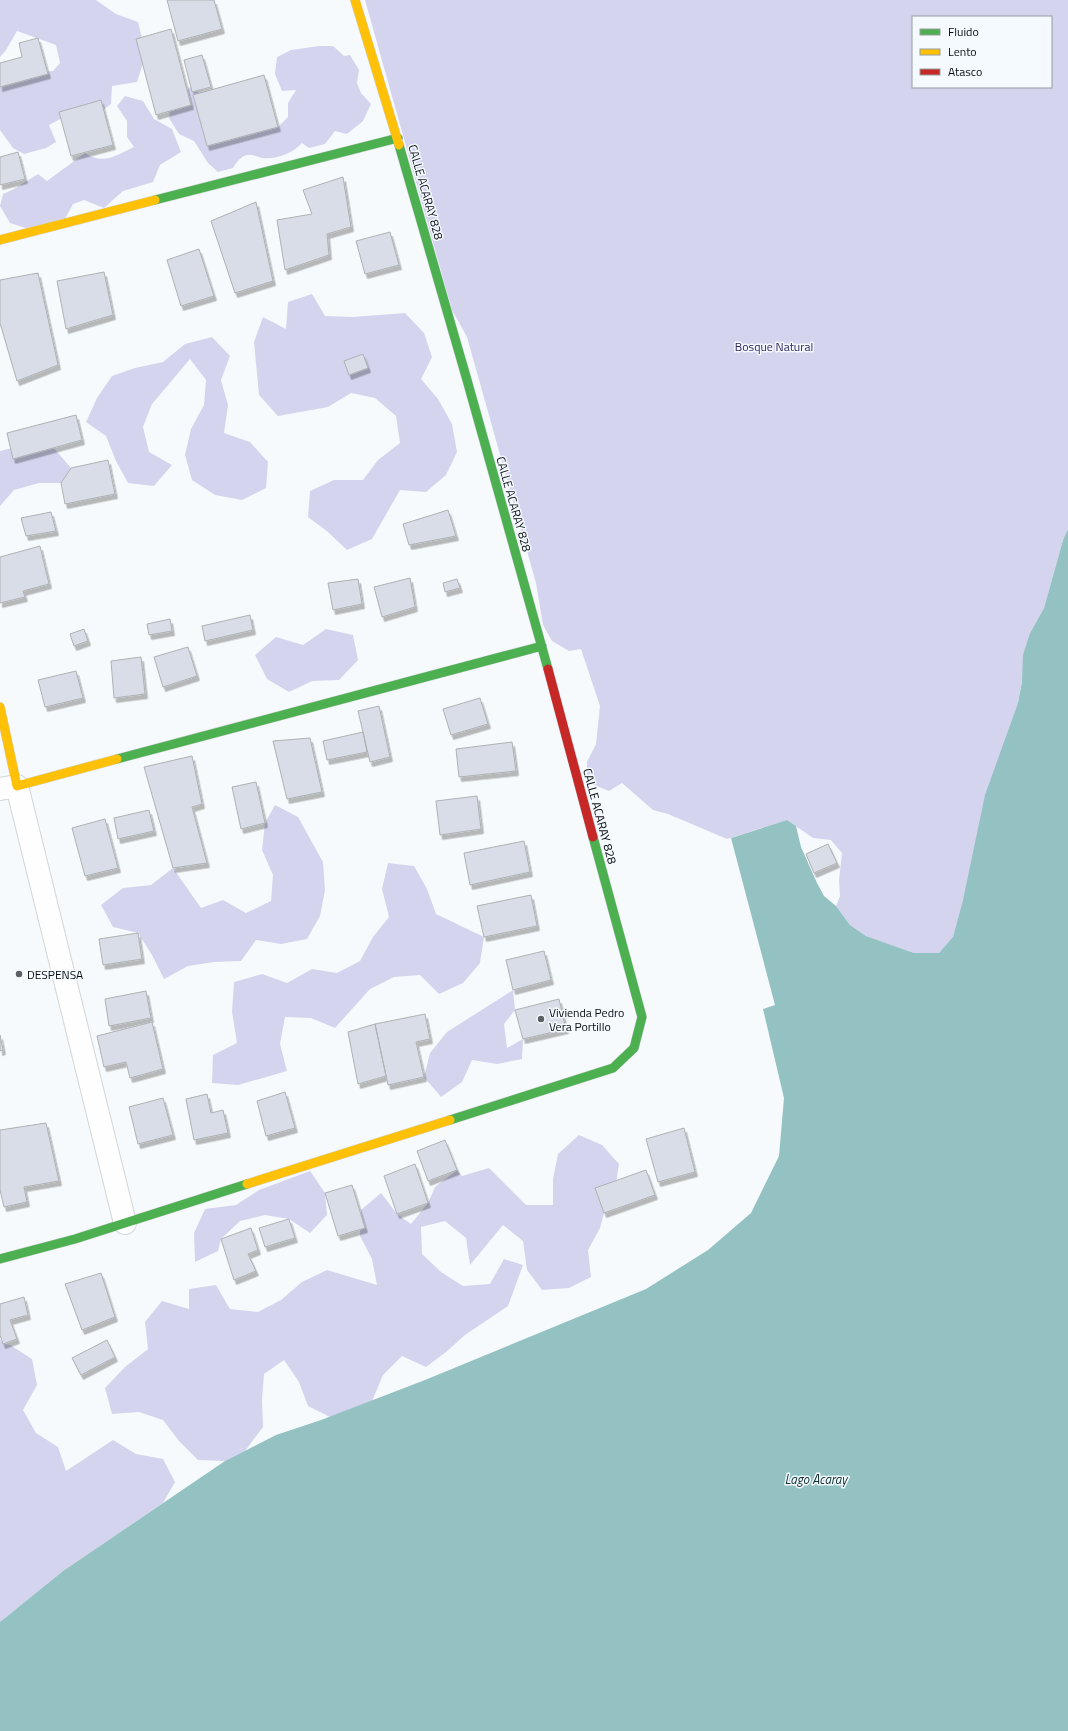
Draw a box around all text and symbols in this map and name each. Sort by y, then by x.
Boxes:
legend [912,16,1052,88]
text: Fluido [948,22,979,41]
text: Lento [948,42,977,61]
text: Atasco [948,62,982,81]
street label: CALLE ACARAY 828 [403,142,449,242]
park label: Bosque Natural [735,337,813,356]
street label: CALLE ACARAY 828 [491,454,537,554]
street label: CALLE ACARAY 828 [578,766,622,866]
place label: DESPENSA [27,965,83,984]
marker: DESPENSA [14,969,24,979]
place label: Vivienda Pedro Vera Portillo [549,1003,624,1036]
marker: Vivienda Pedro Vera Portillo [536,1014,546,1024]
water label: Lago Acaray [785,1469,849,1489]

